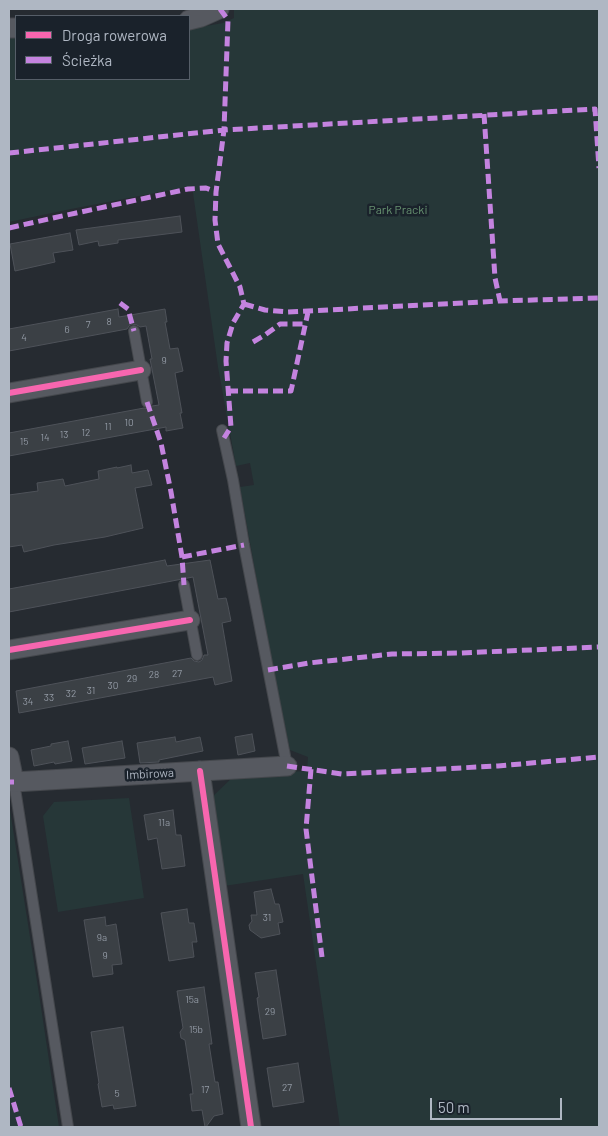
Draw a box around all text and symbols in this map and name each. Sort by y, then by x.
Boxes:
legend [15,15,190,80]
text: Droga rowerowa [62,26,167,44]
text: Ścieżka [62,51,112,69]
park label: Park Pracki [369,203,427,217]
house number: 8 [106,316,112,328]
house number: 7 [86,319,90,331]
house number: 6 [64,324,70,336]
house number: 4 [21,332,27,344]
house number: 9 [161,355,167,367]
house number: 10 [124,417,134,429]
house number: 11 [104,421,112,433]
house number: 12 [82,427,90,439]
house number: 13 [60,429,68,441]
house number: 14 [40,432,50,444]
house number: 15 [20,436,28,448]
house number: 27 [172,668,182,680]
house number: 28 [149,669,159,681]
house number: 29 [127,673,137,685]
house number: 30 [108,680,118,692]
house number: 31 [87,685,95,697]
house number: 32 [66,688,76,700]
house number: 33 [44,692,54,704]
house number: 34 [23,696,33,708]
street label: Imbirowa [126,766,174,782]
house number: 11a [158,817,170,829]
house number: 31 [263,912,271,924]
house number: 9a [97,932,107,944]
house number: 9 [102,950,108,962]
house number: 15a [185,994,199,1006]
house number: 29 [265,1006,275,1018]
house number: 15b [189,1024,203,1036]
house number: 27 [282,1082,292,1094]
house number: 17 [201,1084,209,1096]
house number: 5 [114,1088,120,1100]
scale bar [433,1088,566,1120]
text: 50 m [438,1098,470,1116]

